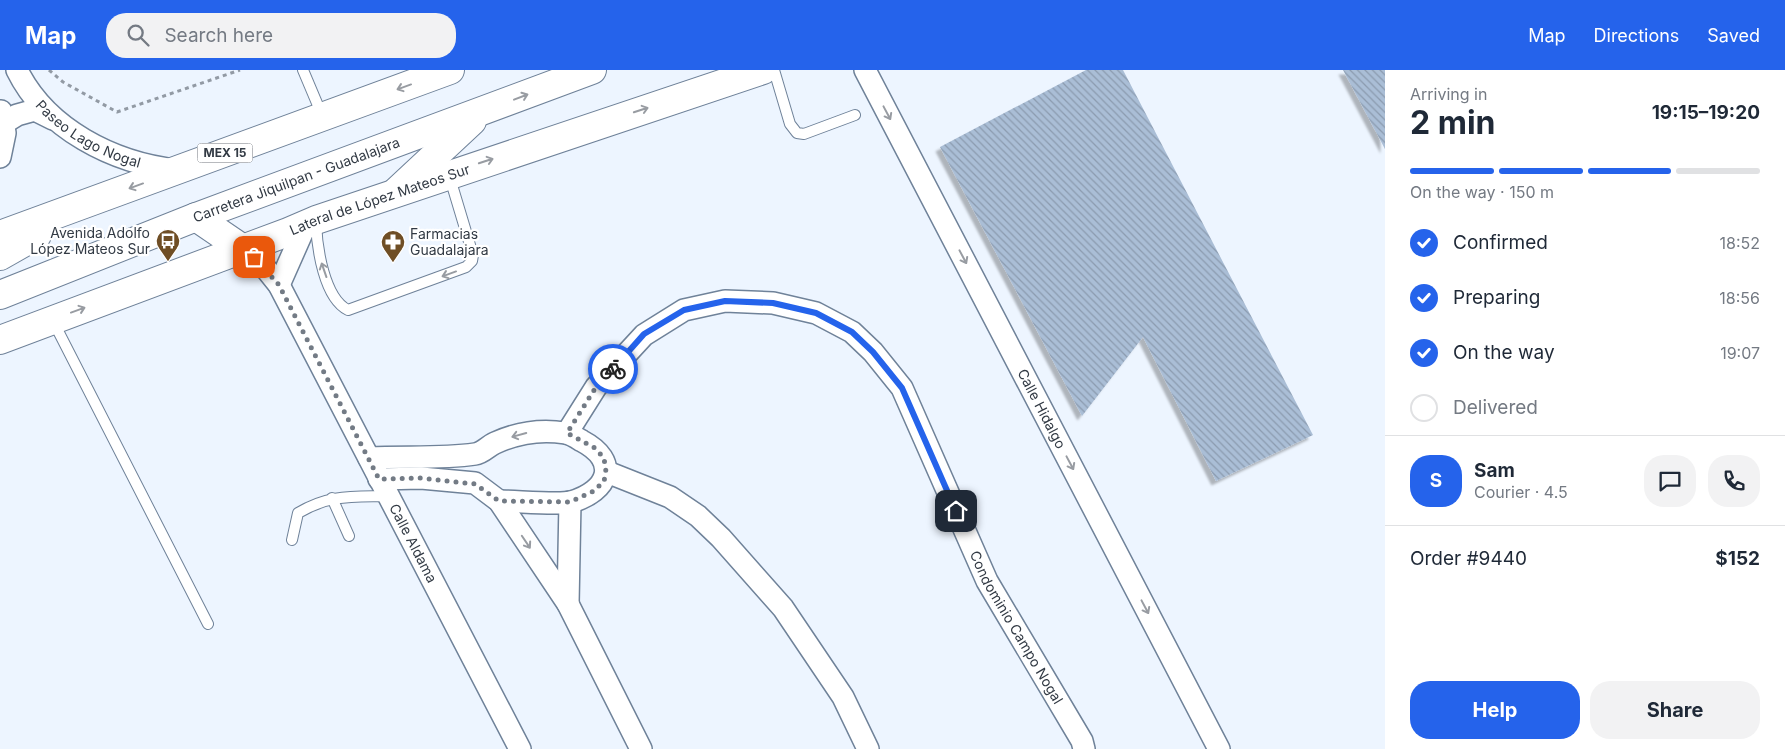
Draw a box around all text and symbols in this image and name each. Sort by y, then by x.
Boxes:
search box [106,13,456,58]
text: Map [25,21,76,50]
icon: search [124,21,152,49]
text: Search here [164,24,273,47]
text: Map [1528,25,1566,46]
text: Directions [1594,25,1679,46]
text: Saved [1707,25,1760,46]
one-way arrow [397,83,412,92]
text: Arriving in [1410,84,1487,104]
one-way arrow [513,92,528,101]
street label: Paseo Lago Nogal [33,96,143,171]
text: 19:15–19:20 [1652,101,1760,124]
text: 2 min [1410,103,1496,142]
one-way arrow [632,105,648,115]
one-way arrow [883,105,892,120]
street label: Carretera Jiquilpan - Guadalajara [190,133,402,225]
road number: MEX 15 [198,144,252,162]
one-way arrow [478,156,494,165]
street label: Lateral de López Mateos Sur [287,160,472,238]
one-way arrow [129,182,145,191]
text: On the way · 150 m [1410,182,1554,202]
place label: Avenida Adolfo López Mateos Sur [30,224,150,257]
place label: Farmacias Guadalajara [410,225,489,258]
bus stop icon: Avenida Adolfo López Mateos Sur [155,228,181,262]
pharmacy icon: Farmacias Guadalajara [380,229,406,263]
icon: check [1410,229,1438,257]
text: Confirmed [1453,231,1548,254]
text: 18:52 [1720,233,1760,253]
pin [233,236,275,278]
icon: bag [240,243,268,271]
one-way arrow [958,250,968,264]
one-way arrow [319,263,328,278]
one-way arrow [441,270,457,279]
icon: check [1410,284,1438,312]
text: Preparing [1453,286,1540,309]
text: 18:56 [1719,288,1760,308]
one-way arrow [70,305,86,314]
icon: check [1410,339,1438,367]
text: On the way [1453,341,1555,364]
text: 19:07 [1720,343,1760,363]
courier [588,344,638,394]
icon: bike [599,355,627,383]
street label: Calle Hidalgo [1014,366,1070,451]
text: Delivered [1453,396,1538,419]
one-way arrow [512,431,528,440]
button: chat [1644,455,1696,507]
button: phone [1708,455,1760,507]
one-way arrow [1065,456,1075,471]
text: Sam [1474,459,1515,482]
text: S [1430,469,1442,492]
text: Courier · 4.5 [1474,482,1568,502]
pin [935,490,977,532]
icon: home [942,497,970,525]
street label: Calle Aldama [386,501,441,585]
one-way arrow [521,535,532,549]
text: Order #9440 [1410,547,1527,570]
text: $152 [1715,547,1760,570]
street label: Condominio Campo Nogal [967,548,1067,707]
one-way arrow [1140,600,1150,615]
button: Help [1410,681,1580,739]
button: Share [1590,681,1760,739]

